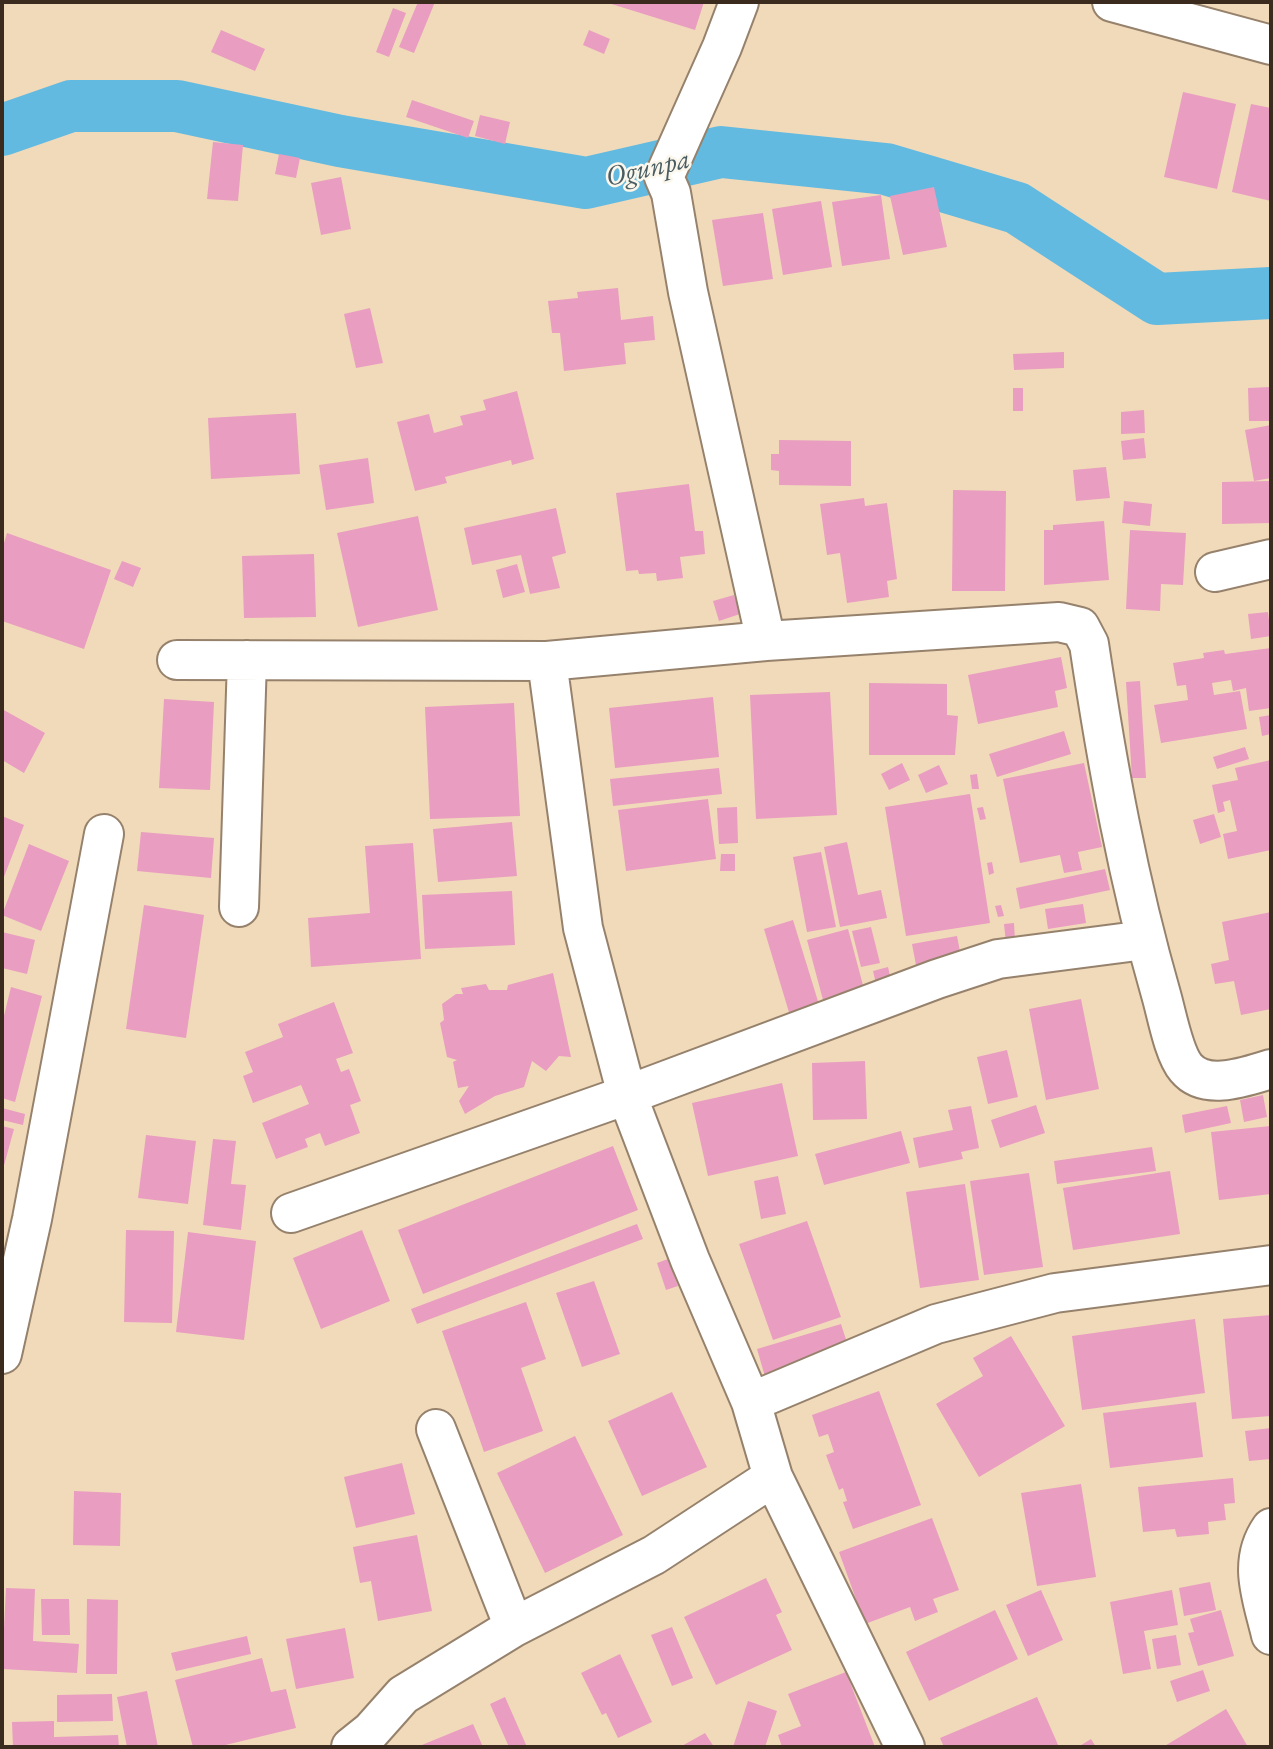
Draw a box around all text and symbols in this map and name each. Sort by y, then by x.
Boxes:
water label: Ogunpa [602,143,694,195]

